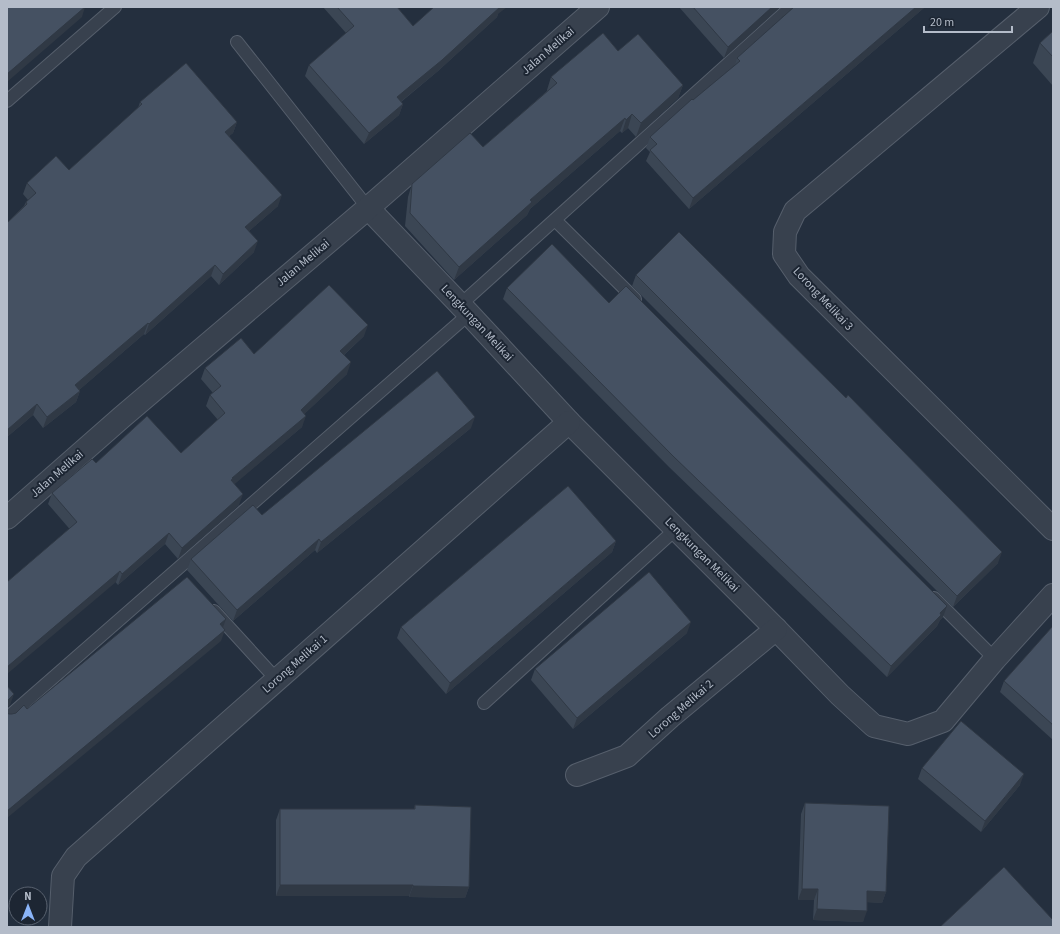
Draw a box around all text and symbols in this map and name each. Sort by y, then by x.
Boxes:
scale bar [924,8,1012,34]
text: 20 m [930,14,954,31]
street label: Jalan Melikai [518,23,578,79]
street label: Jalan Melikai [272,235,334,291]
street label: Lorong Melikai 3 [789,263,857,335]
street label: Lengkungan Melikai [437,281,517,365]
street label: Jalan Melikai [27,446,87,502]
street label: Lengkungan Melikai [661,514,743,596]
street label: Lorong Melikai 1 [259,631,331,697]
street label: Lorong Melikai 2 [645,676,717,742]
north arrow [8,886,48,926]
text: N [24,889,32,904]

